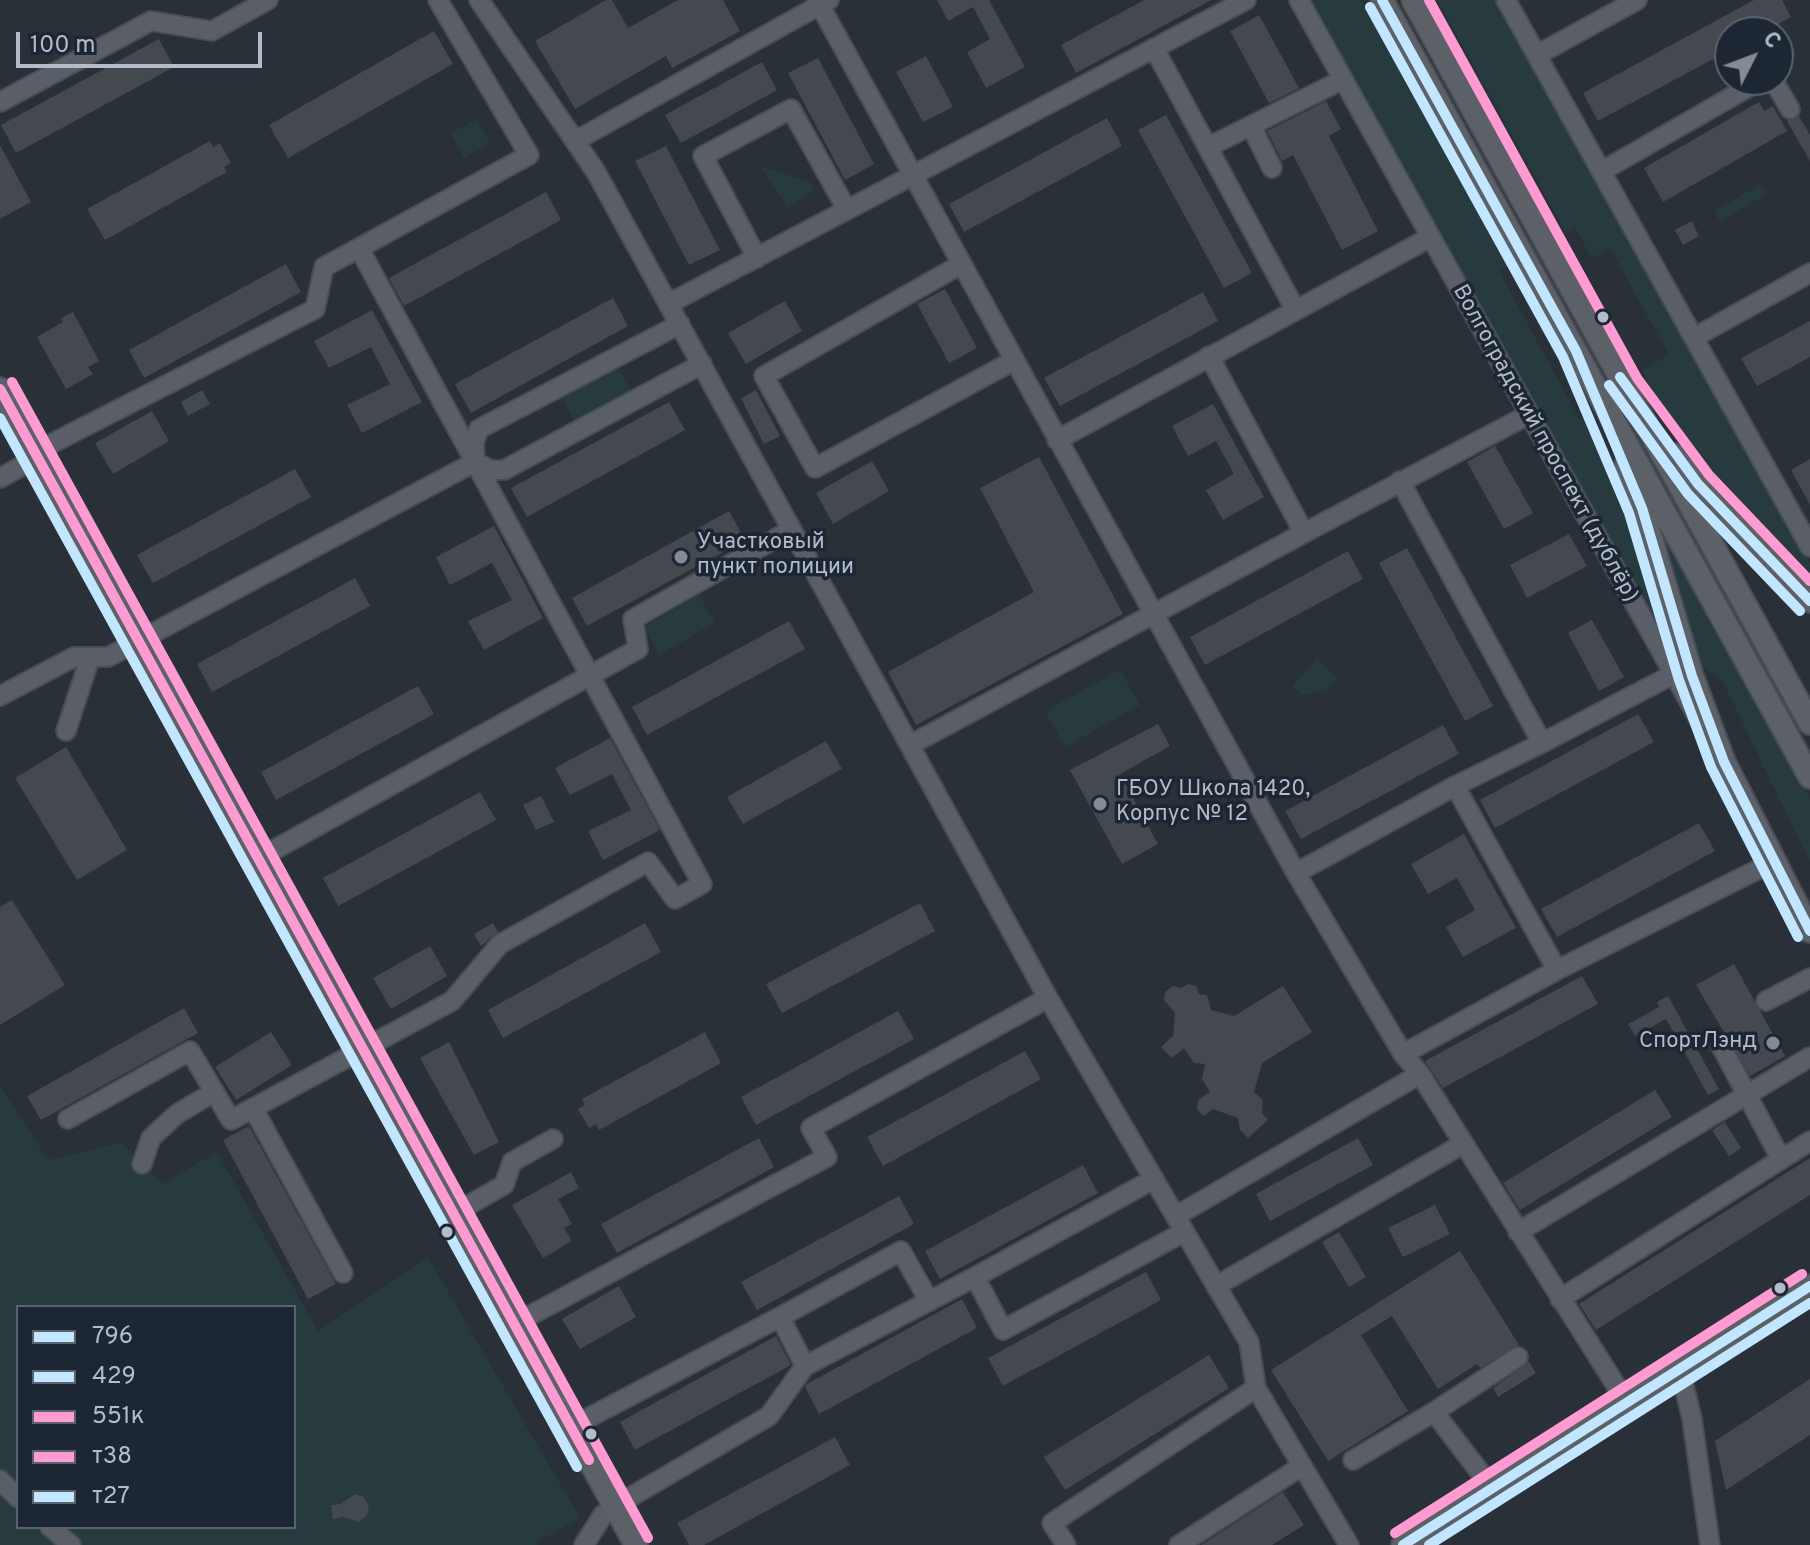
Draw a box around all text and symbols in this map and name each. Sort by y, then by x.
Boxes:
scale bar [20,16,266,66]
north arrow [1714,16,1794,96]
text: С [1756,27,1785,55]
text: 100 m [30,31,96,61]
street label: Волгоградский проспект (дублёр) [1445,281,1643,607]
unlabelled marker [1595,309,1611,325]
place label: Участковый пункт полиции [697,531,854,582]
marker: Участковый пункт полиции [672,548,690,566]
place label: ГБОУ Школа 1420, Корпус № 12 [1116,778,1310,830]
marker: ГБОУ Школа 1420, Корпус № 12 [1091,795,1109,813]
place label: СпортЛэнд [1639,1030,1757,1056]
marker: СпортЛэнд [1764,1034,1782,1052]
unlabelled marker [439,1224,455,1240]
unlabelled marker [1772,1280,1788,1296]
legend [16,1305,296,1529]
text: 796 [92,1322,133,1352]
text: 429 [92,1362,136,1392]
text: 551к [92,1402,144,1432]
unlabelled marker [583,1426,599,1442]
text: т38 [92,1442,132,1472]
text: т27 [92,1482,130,1512]

